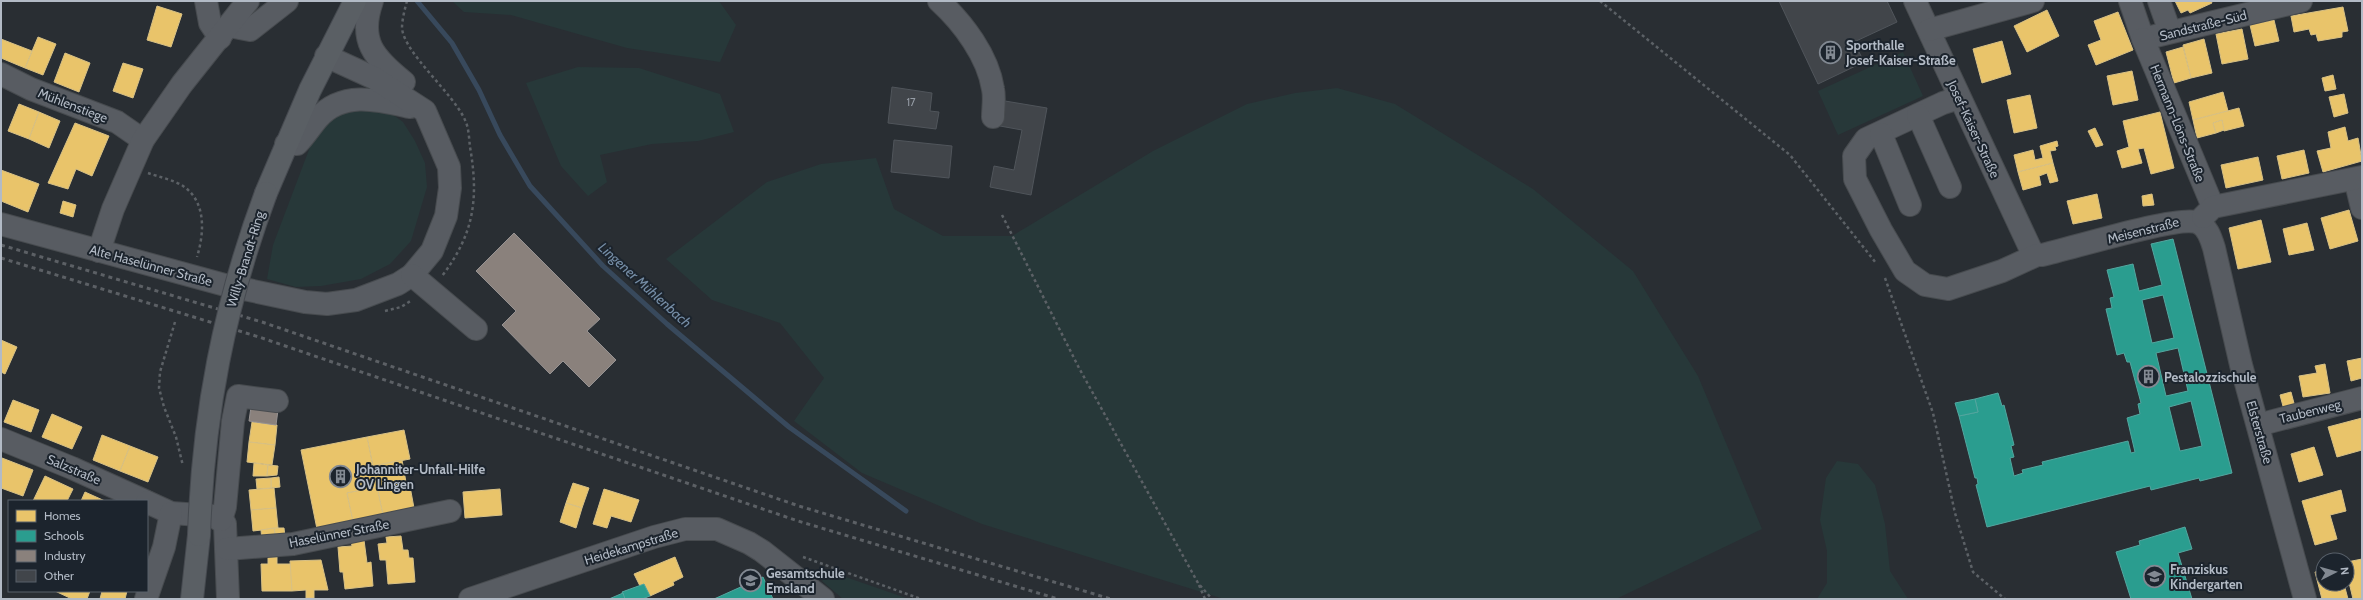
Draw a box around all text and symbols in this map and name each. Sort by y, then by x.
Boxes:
street label: Sandstraße-Süd [2158,6,2248,44]
place label: Sporthalle Josef-Kaiser-Straße [1845,37,1956,68]
building icon: Sporthalle Josef-Kaiser-Straße [1818,39,1844,65]
street label: Hermann-Löns-Straße [2147,62,2209,184]
street label: Josef-Kaiser-Straße [1944,77,2004,181]
street label: Mühlenstiege [36,84,110,126]
house number: 17 [906,95,916,109]
street label: Willy-Brandt-Ring [223,209,267,309]
street label: Meisenstraße [2106,213,2181,247]
water label: Lingener Mühlenbach [595,238,695,332]
street label: Alte Haselünner Straße [88,241,214,289]
building icon: Pestalozzischule [2135,364,2161,390]
place label: Pestalozzischule [2164,369,2257,385]
street label: Taubenweg [2278,396,2343,426]
street label: Elsterstraße [2243,399,2277,466]
street label: Salzstraße [45,450,104,488]
place label: Johanniter-Unfall-Hilfe OV Lingen [355,461,485,492]
building icon: Johanniter-Unfall-Hilfe OV Lingen [328,463,354,489]
legend [8,500,148,592]
text: Homes [44,508,81,523]
street label: Haselünner Straße [288,515,391,551]
street label: Heidekampstraße [582,524,680,568]
text: Schools [44,528,84,543]
text: Industry [44,548,85,563]
north arrow [2315,552,2355,592]
place label: Franziskus Kindergarten [2170,561,2243,592]
school or university icon: Franziskus Kindergarten [2141,563,2167,589]
place label: Gesamtschule Emsland [766,565,845,596]
text: N [2338,566,2352,576]
school or university icon: Gesamtschule Emsland [738,567,764,593]
text: Other [44,568,74,583]

